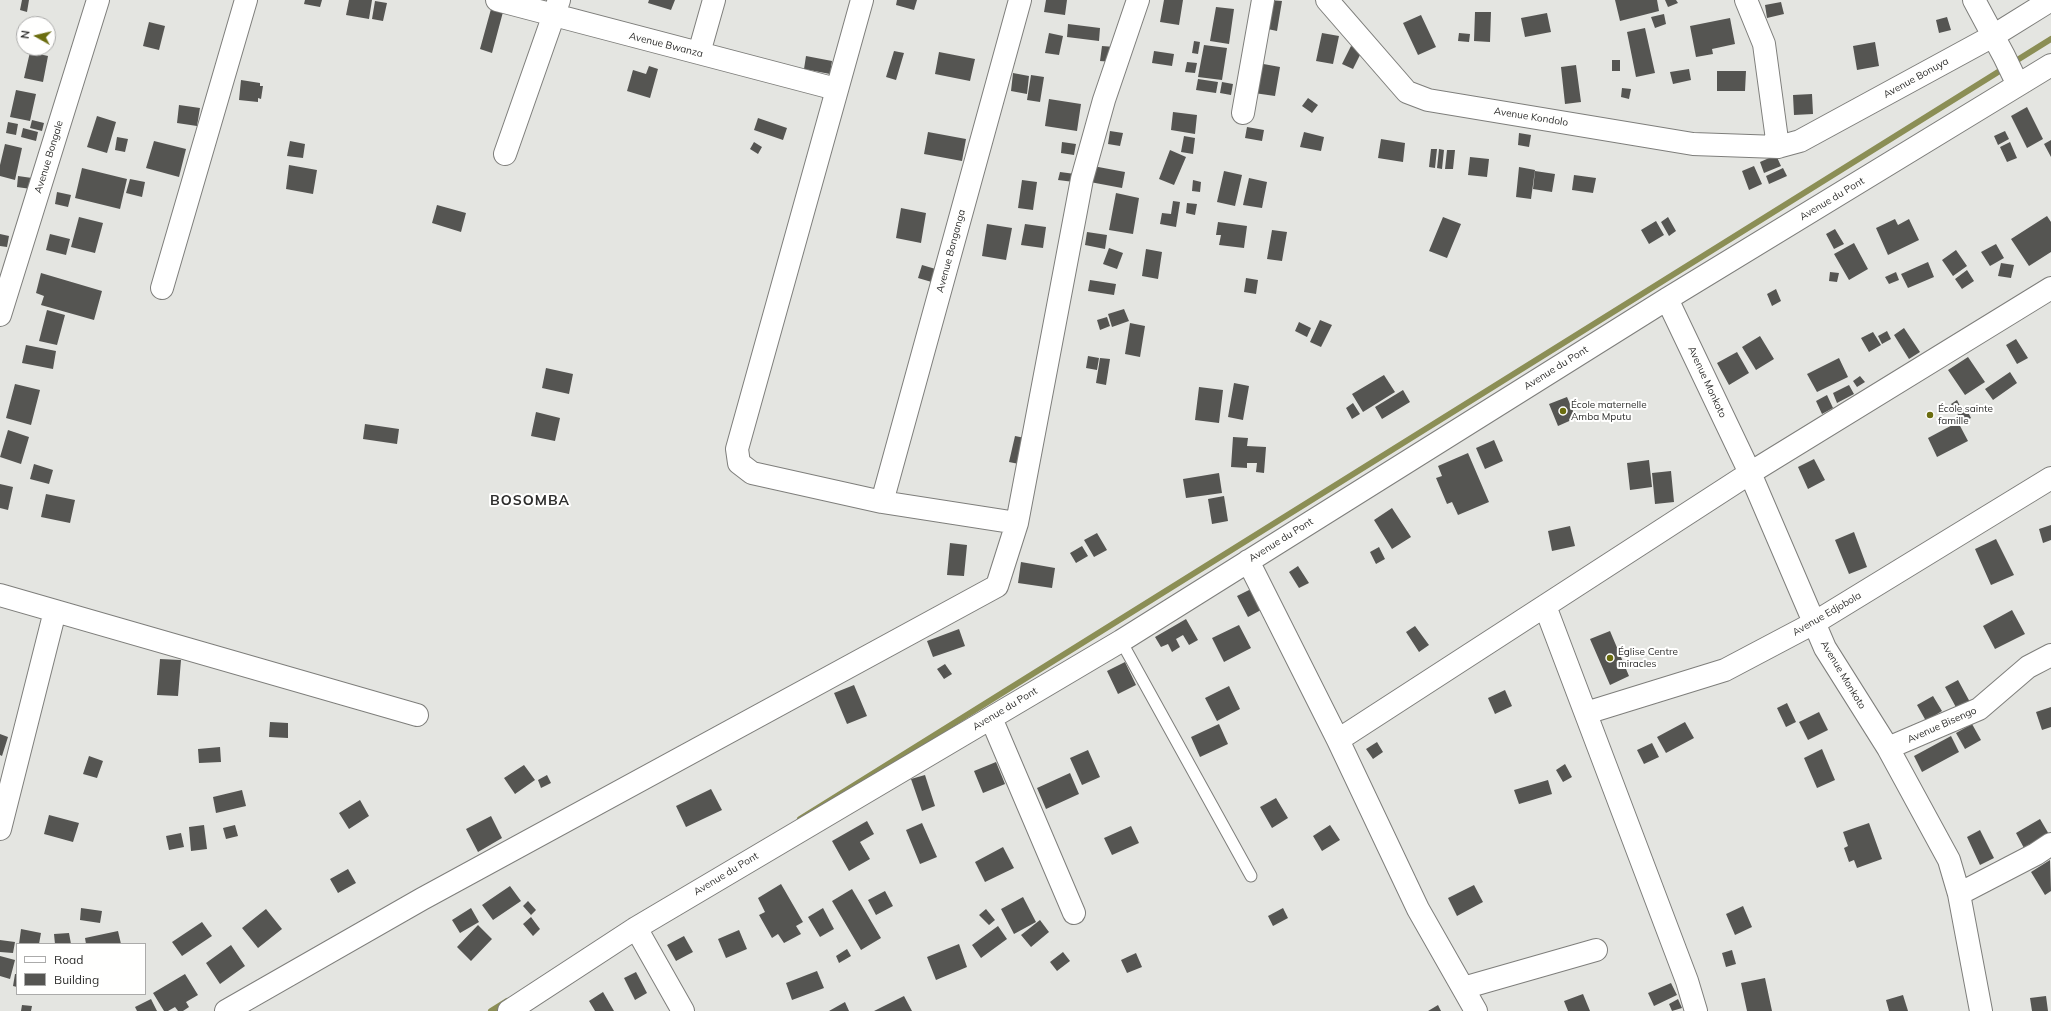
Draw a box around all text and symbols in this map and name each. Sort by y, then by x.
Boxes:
north arrow [16,16,56,56]
text: N [18,29,33,40]
street label: Avenue Bwanza [628,30,704,60]
street label: Avenue Bonuya [1881,55,1951,101]
street label: Avenue Kondolo [1493,105,1569,129]
street label: Avenue Bongale [32,119,66,195]
street label: Avenue du Pont [1798,175,1866,223]
street label: Avenue Bonganga [934,208,968,294]
street label: Avenue du Pont [1522,344,1590,392]
street label: Avenue Monkoto [1685,344,1729,420]
place label: École maternelle Amba Mputu [1571,399,1647,422]
place label: École sainte famille [1938,403,1993,426]
marker: École maternelle Amba Mputu [1558,406,1568,416]
marker: École sainte famille [1925,410,1935,420]
district label: BOSOMBA [490,493,570,509]
street label: Avenue du Pont [1247,516,1315,564]
street label: Avenue Edjobola [1790,589,1864,639]
street label: Avenue Monkoto [1818,639,1868,711]
place label: Église Centre miracles [1618,646,1678,670]
marker: Église Centre miracles [1605,653,1615,663]
street label: Avenue du Pont [971,685,1039,733]
street label: Avenue Bisengo [1905,704,1979,746]
street label: Avenue du Pont [692,850,760,898]
legend [16,943,146,995]
text: Road [54,952,83,967]
text: Building [54,972,99,987]

